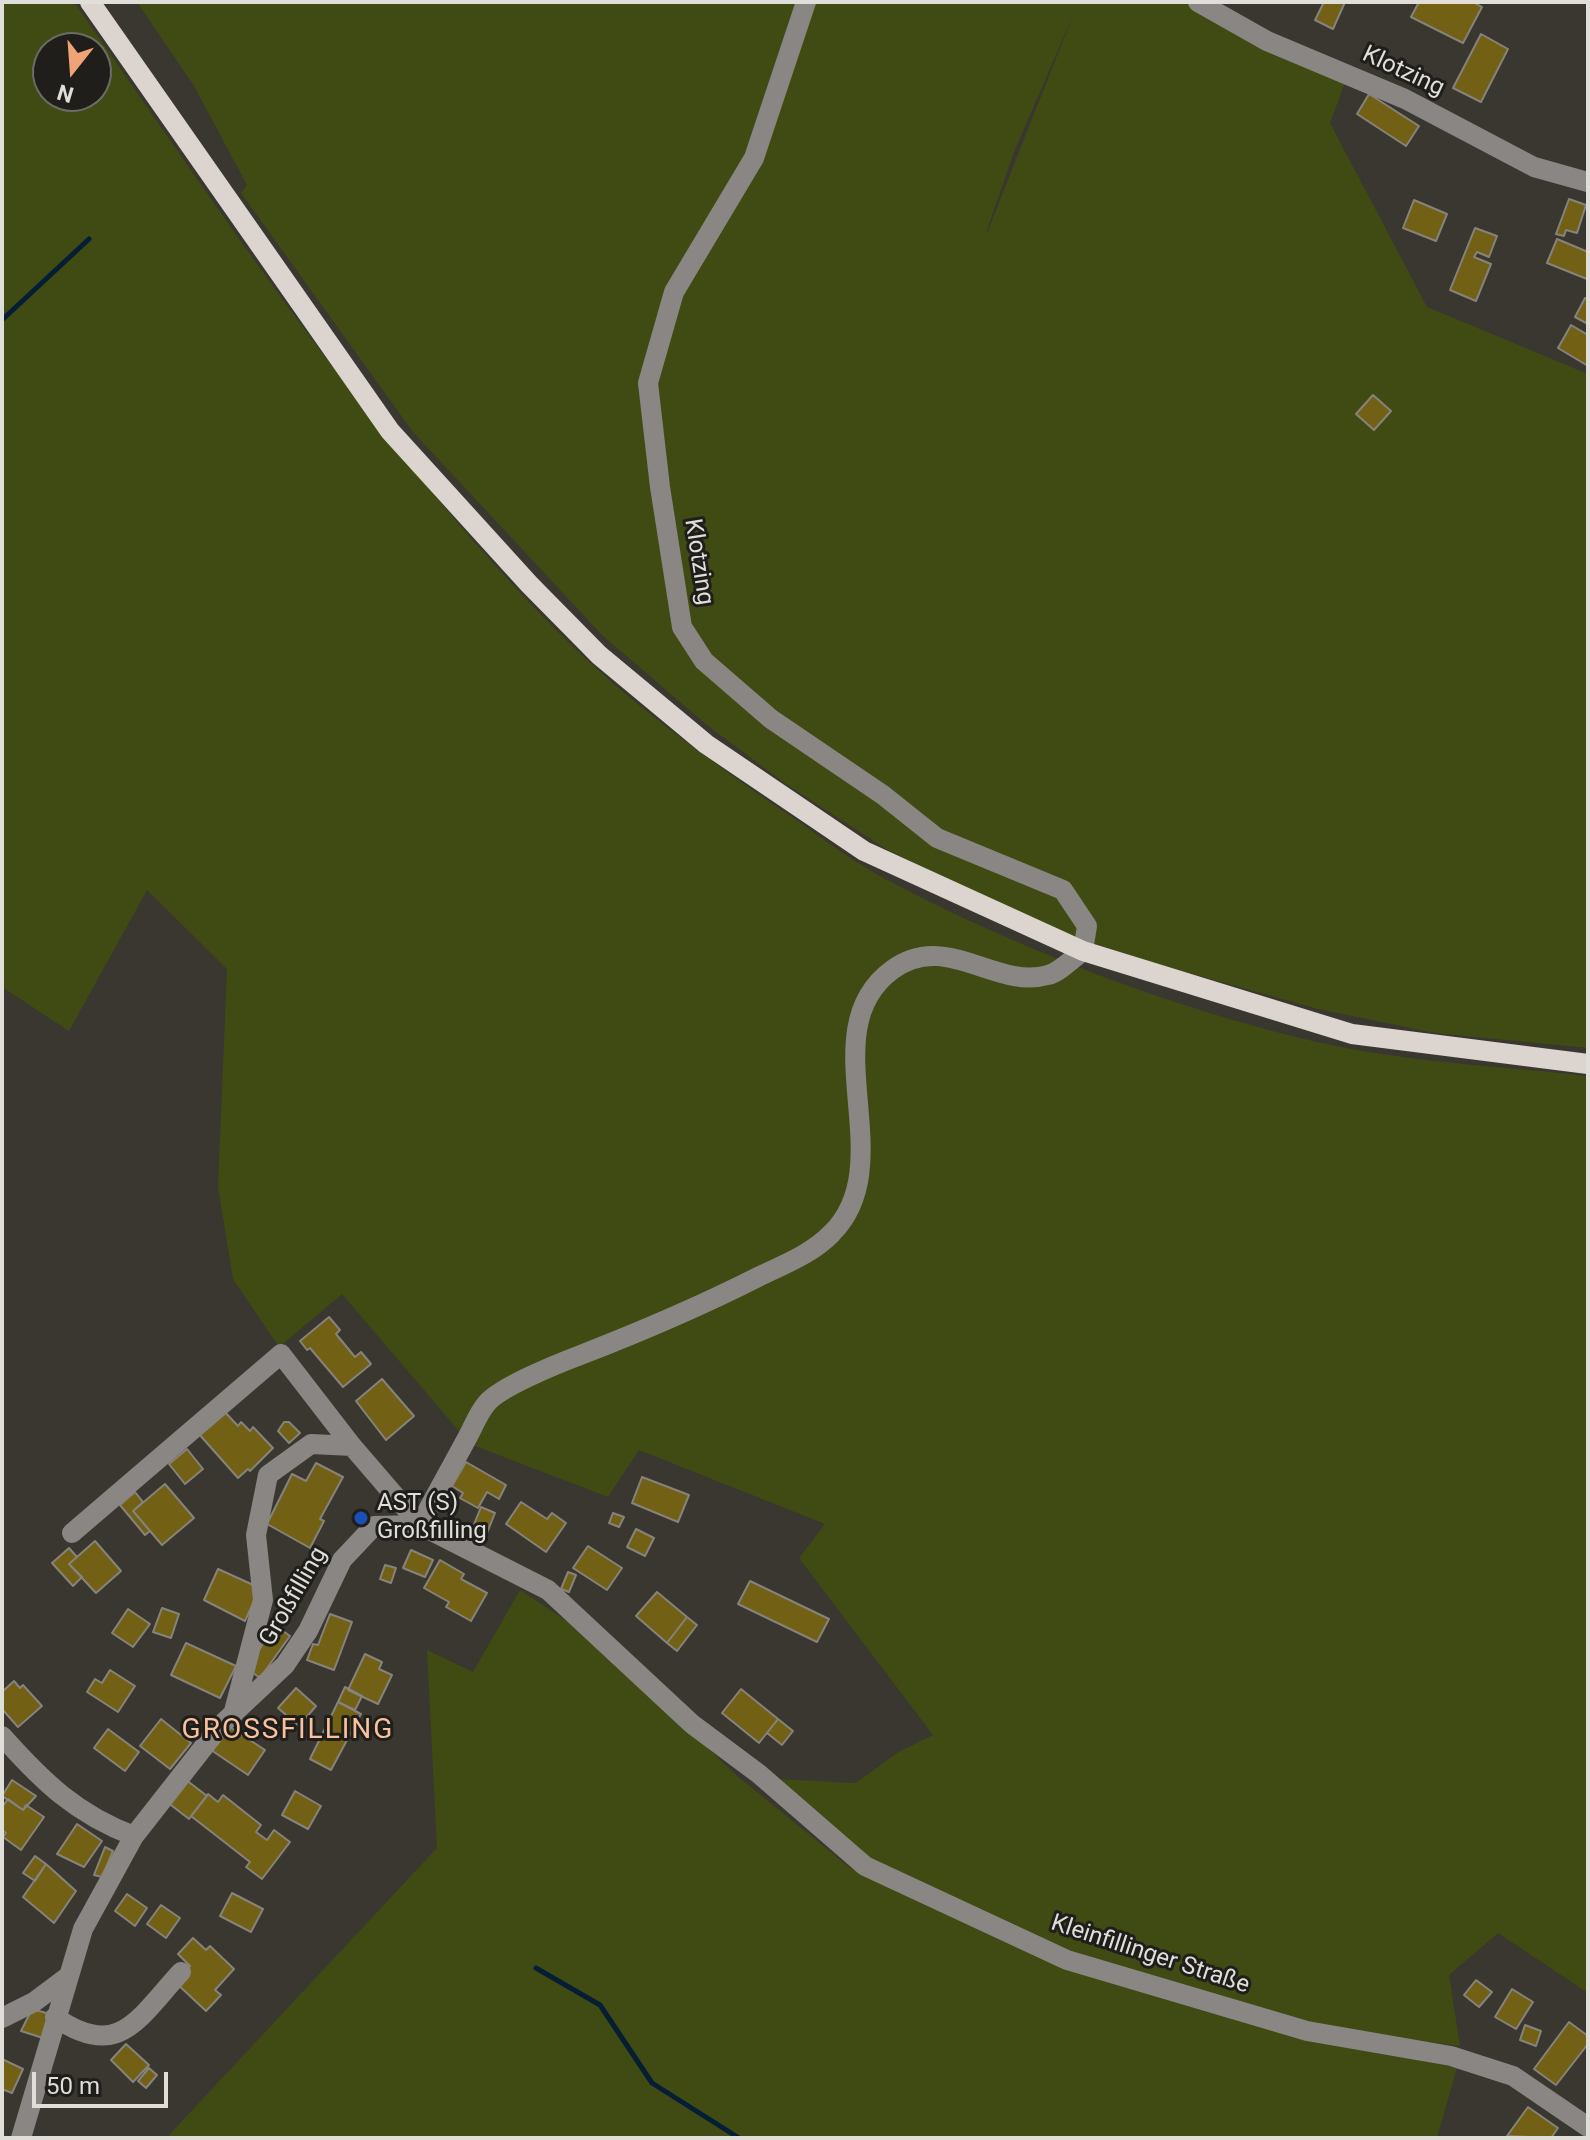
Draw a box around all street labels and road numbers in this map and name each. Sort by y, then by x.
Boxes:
street label: Klotzing [1358,41,1448,103]
street label: Klotzing [677,517,719,607]
street label: Großfilling [254,1542,334,1652]
street label: Kleinfillinger Straße [1047,1909,1253,2001]

